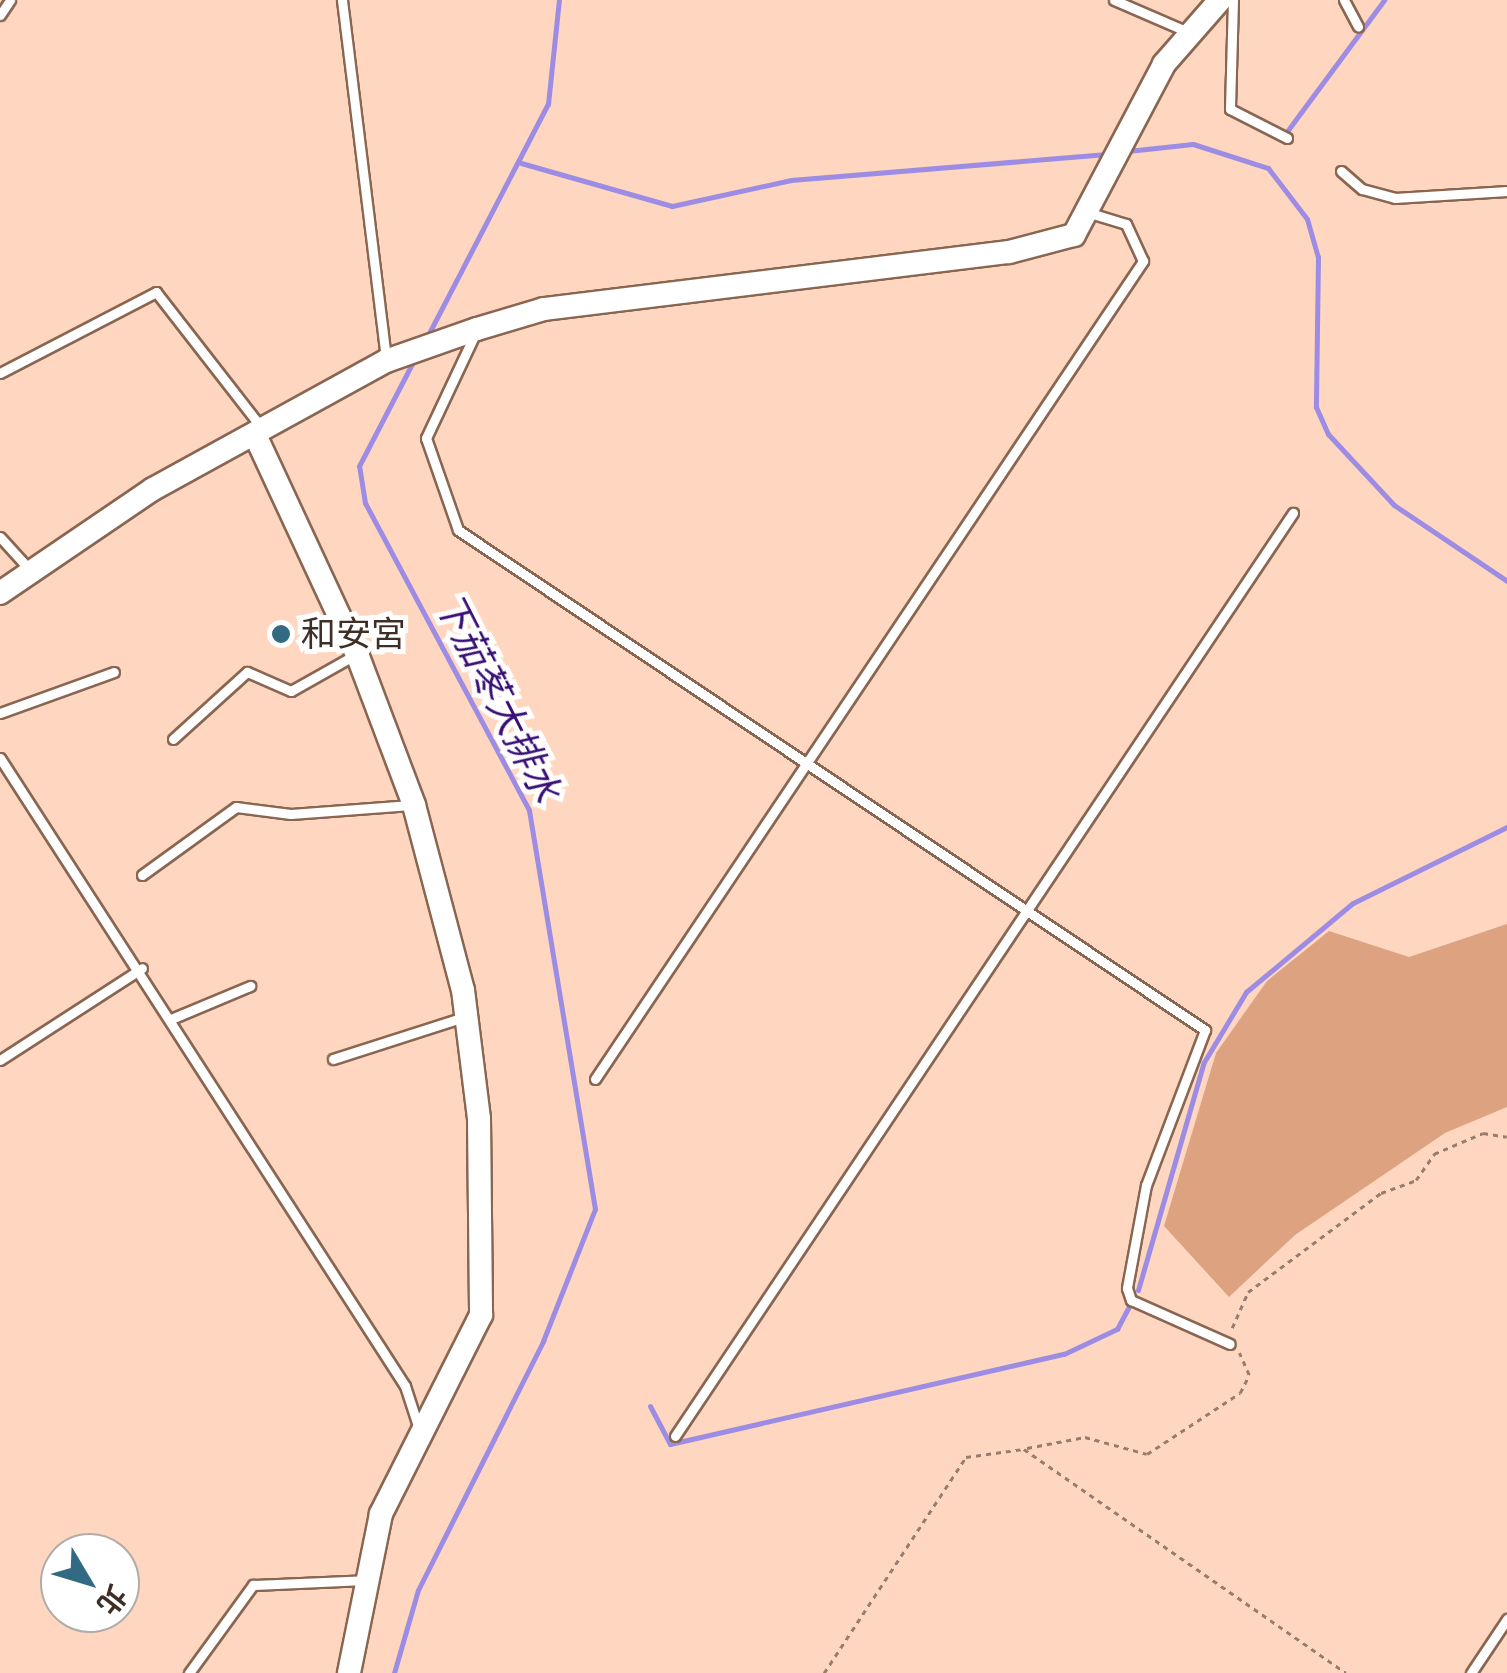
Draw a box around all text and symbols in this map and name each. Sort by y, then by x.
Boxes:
water label: 下茄苳大排水 [425,586,569,810]
place label: 和安宮 [301,613,406,655]
marker: 和安宮 [270,623,292,645]
north arrow [40,1533,140,1633]
text: 北 [89,1578,135,1622]

